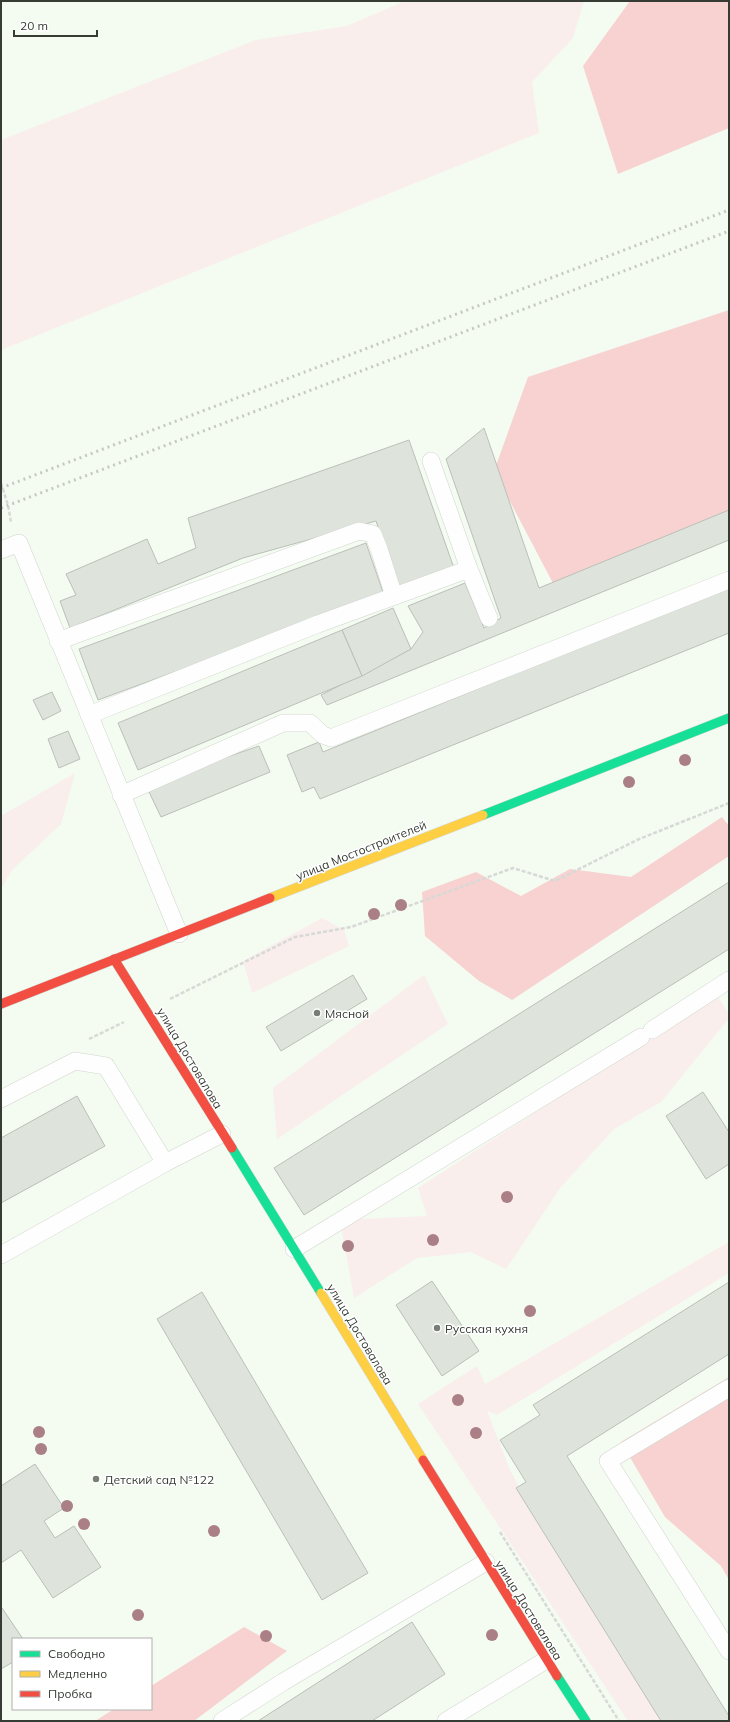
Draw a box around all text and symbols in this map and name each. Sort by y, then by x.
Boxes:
scale bar [14,12,97,38]
text: 20 m [20,18,48,33]
street label: улица Мостостроителей [293,817,429,883]
street label: улица Достовалова [154,1005,226,1111]
place label: Мясной [325,1006,369,1021]
marker: Мясной [312,1008,322,1018]
street label: улица Достовалова [324,1281,396,1387]
place label: Русская кухня [445,1321,528,1336]
marker: Русская кухня [432,1323,442,1333]
place label: Детский сад №122 [104,1472,214,1487]
marker: Детский сад №122 [91,1474,101,1484]
street label: улица Достовалова [492,1557,566,1663]
legend [12,1638,152,1710]
text: Свободно [48,1646,105,1661]
text: Медленно [48,1666,107,1681]
text: Пробка [48,1686,92,1701]

